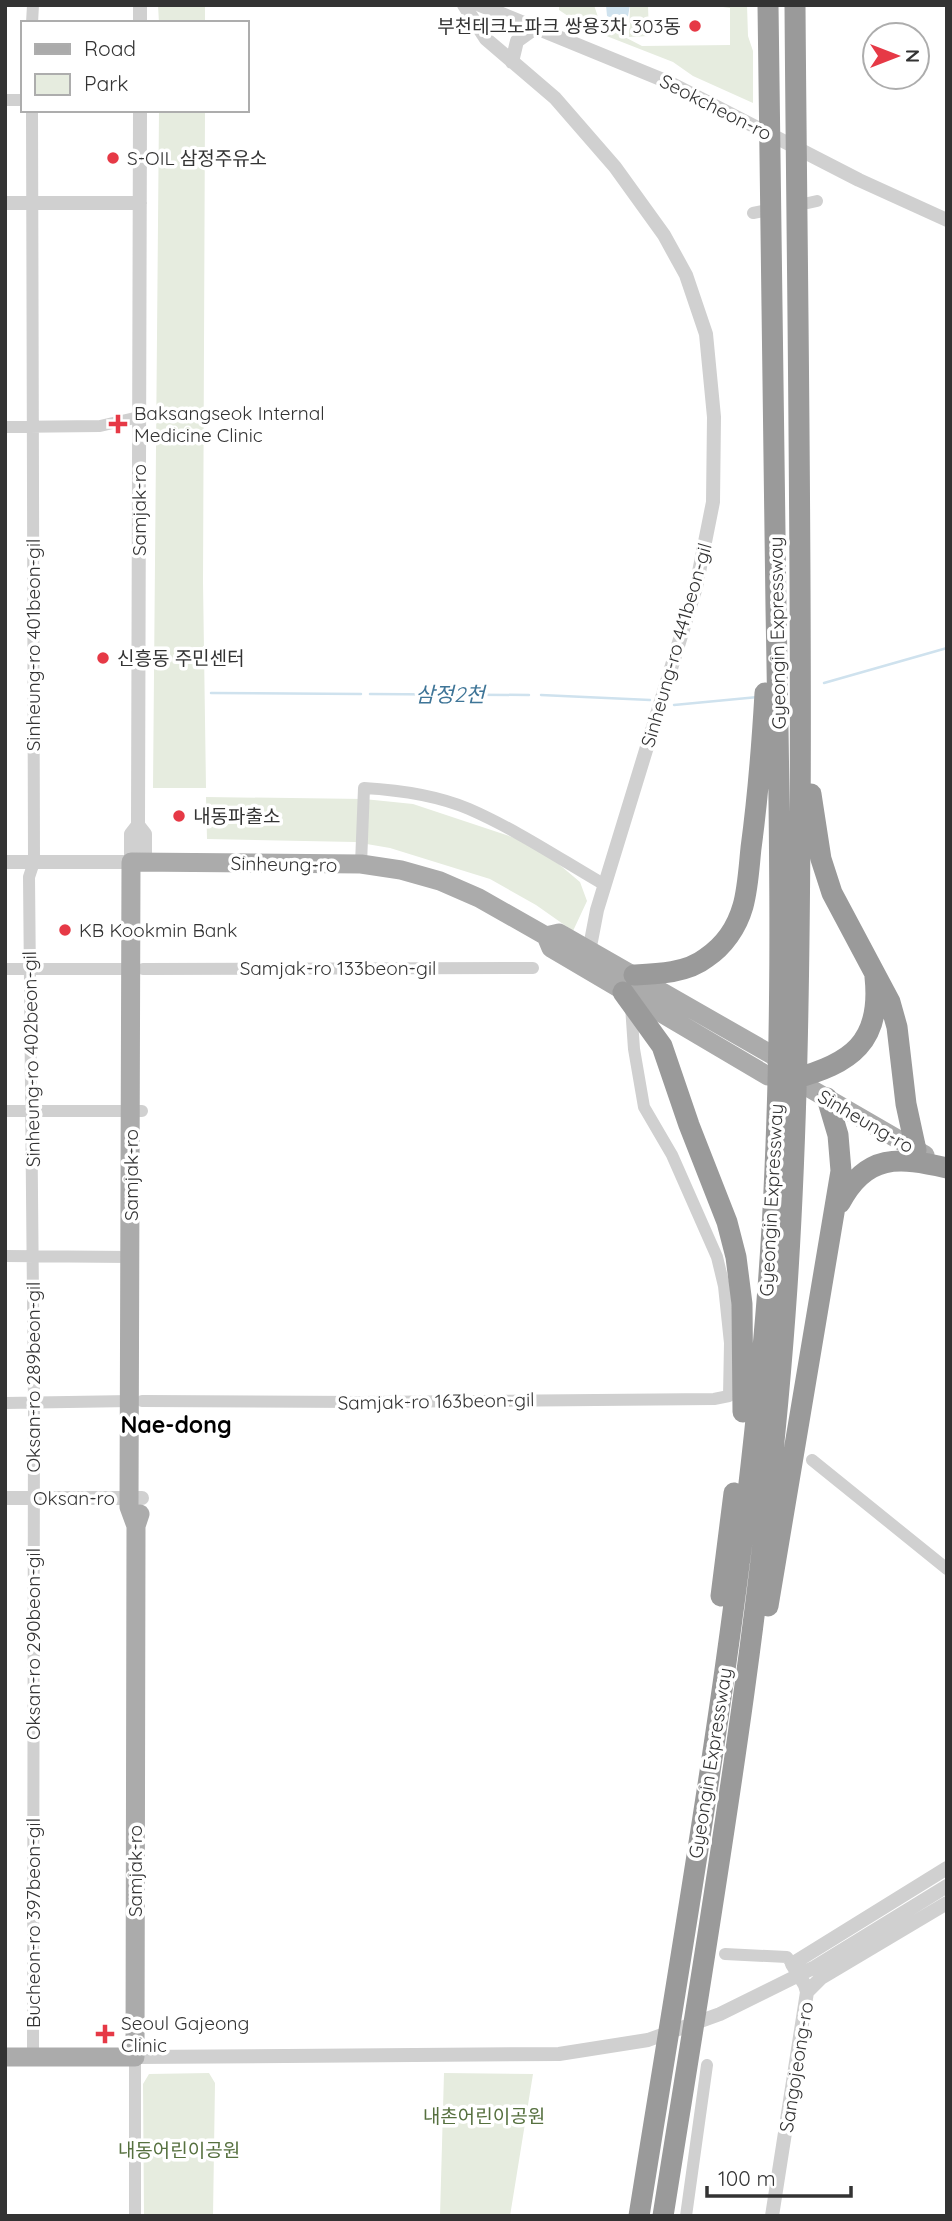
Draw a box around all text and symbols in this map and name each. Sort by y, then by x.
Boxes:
place label: 부천테크노파크 쌍용3차 303동 [437,14,681,38]
marker: 부천테크노파크 쌍용3차 303동 [687,18,703,34]
legend [21,21,248,112]
north arrow [861,21,931,91]
text: Road [84,35,136,61]
text: N [901,49,925,63]
street label: Seokcheon-ro [656,69,776,145]
text: Park [84,70,128,96]
place label: S-OIL 삼정주유소 [127,146,267,170]
marker: S-OIL 삼정주유소 [105,150,121,166]
place label: Baksangseok Internal Medicine Clinic [134,401,325,447]
marker: Baksangseok Internal Medicine Clinic [108,414,128,434]
street label: Samjak-ro [127,464,151,556]
street label: Gyeongin Expressway [763,536,791,730]
street label: Sinheung-ro 401beon-gil [21,539,45,751]
street label: Sinheung-ro 441beon-gil [635,540,717,750]
place label: 신흥동 주민센터 [117,646,245,670]
marker: 신흥동 주민센터 [95,650,111,666]
water label: 삼정2천 [415,681,487,707]
place label: 내동파출소 [193,804,280,828]
marker: 내동파출소 [171,808,187,824]
street label: Sinheung-ro [230,851,338,877]
place label: KB Kookmin Bank [79,918,238,942]
marker: KB Kookmin Bank [57,922,73,938]
street label: Sinheung-ro 402beon-gil [17,951,45,1167]
street label: Samjak-ro 133beon-gil [240,956,436,980]
street label: Sinheung-ro [814,1084,918,1158]
street label: Gyeongin Expressway [754,1103,788,1297]
street label: Samjak-ro [119,1129,143,1221]
street label: Oksan-ro 289beon-gil [21,1282,45,1472]
street label: Samjak-ro 163beon-gil [337,1387,535,1415]
district label: Nae-dong [120,1410,232,1439]
street label: Oksan-ro [33,1486,115,1510]
street label: Oksan-ro 290beon-gil [21,1548,45,1740]
street label: Gyeongin Expressway [683,1666,737,1860]
street label: Bucheon-ro 397beon-gil [21,1818,45,2028]
street label: Samjak-ro [123,1825,147,1917]
street label: Sangojeong-ro [774,2000,818,2134]
place label: Seoul Gajeong Clinic [121,2011,249,2057]
marker: Seoul Gajeong Clinic [95,2024,115,2044]
park label: 내촌어린이공원 [423,2104,545,2128]
park label: 내동어린이공원 [118,2138,240,2162]
scale bar [707,2154,850,2198]
text: 100 m [718,2165,776,2191]

